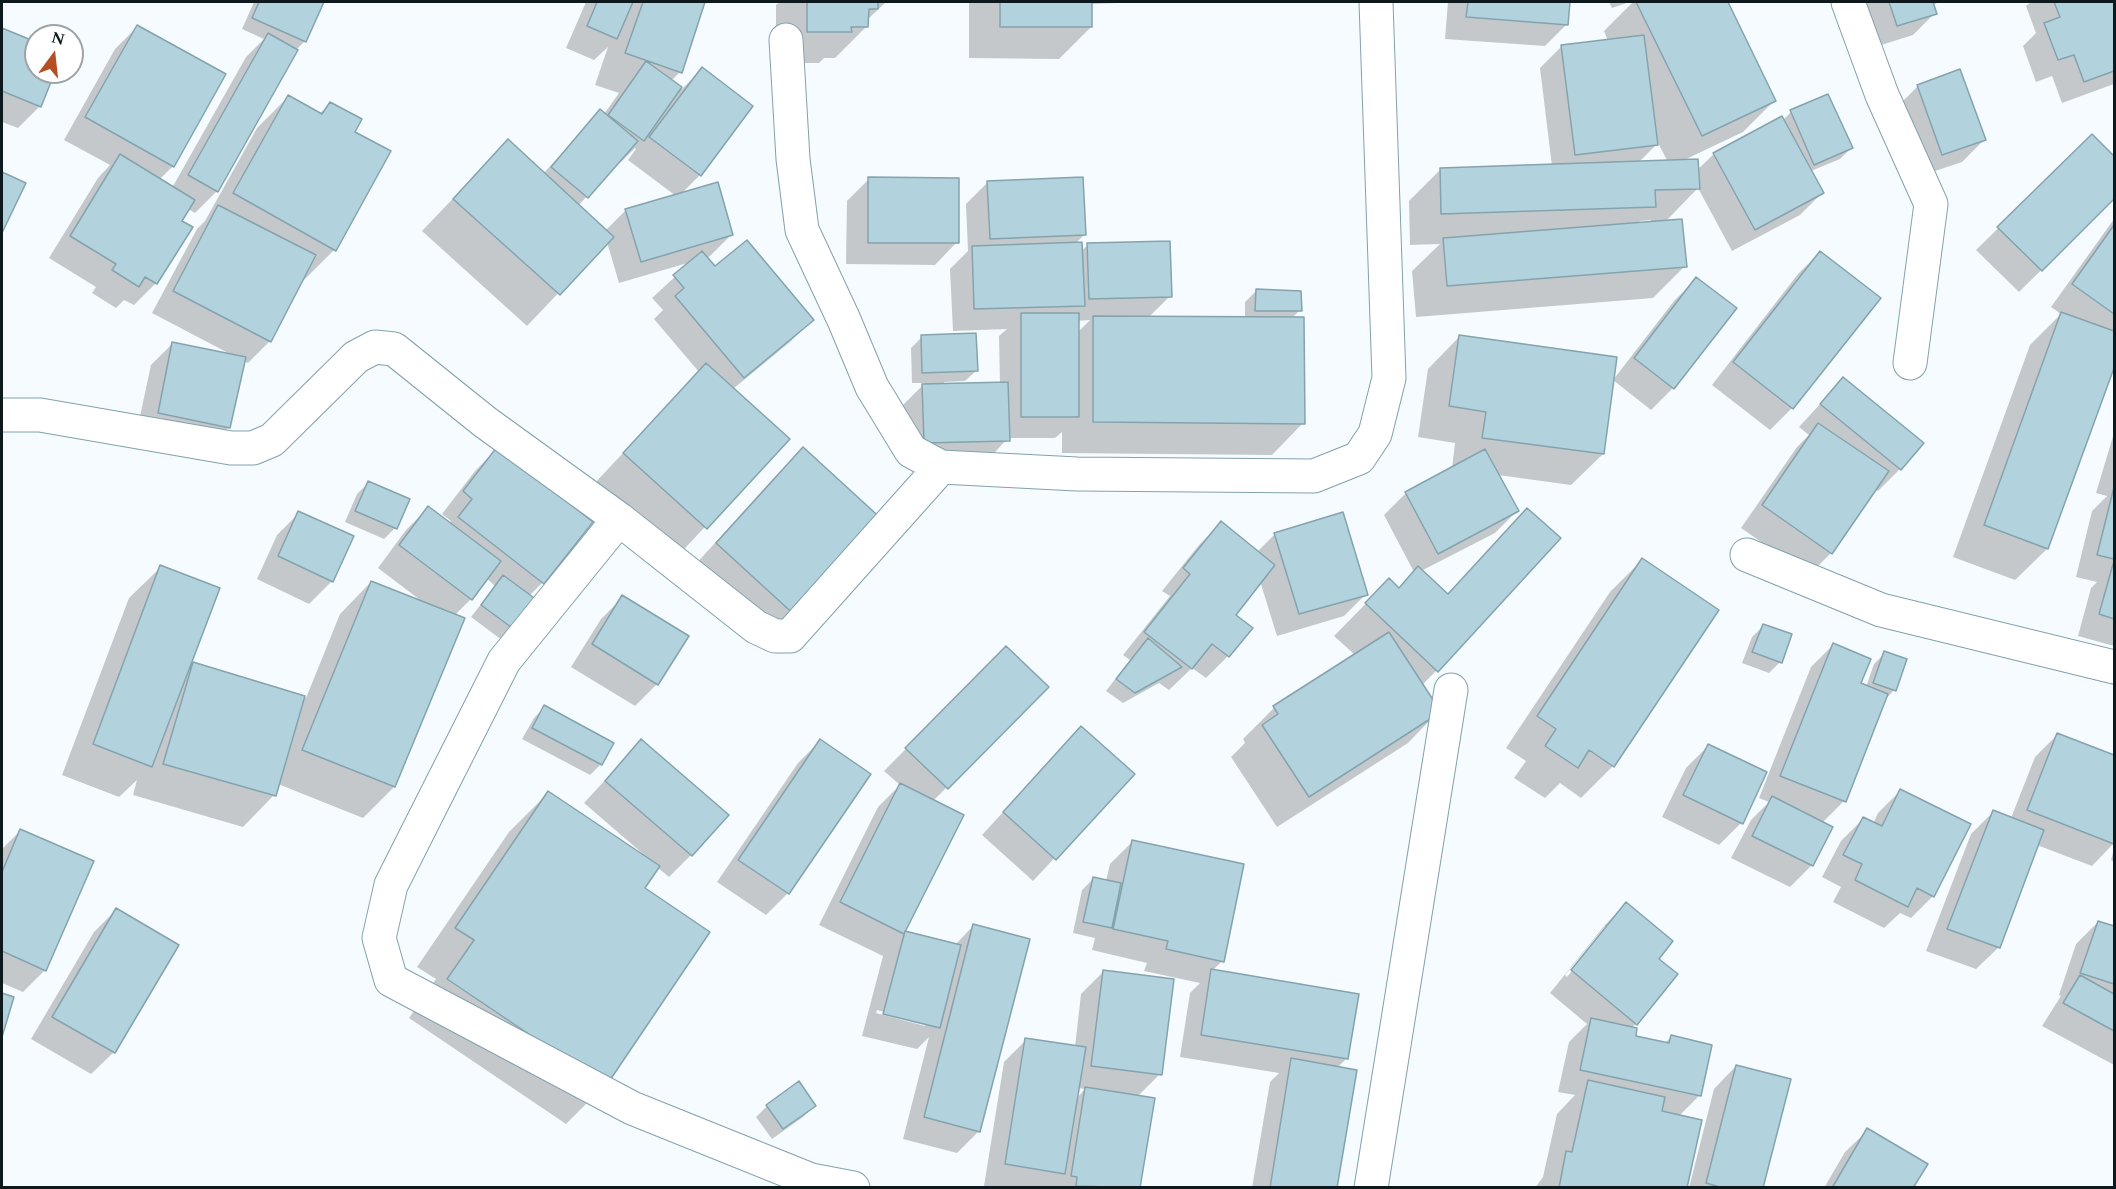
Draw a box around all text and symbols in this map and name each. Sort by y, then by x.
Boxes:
north arrow [24,24,84,84]
text: N [49,25,68,52]

